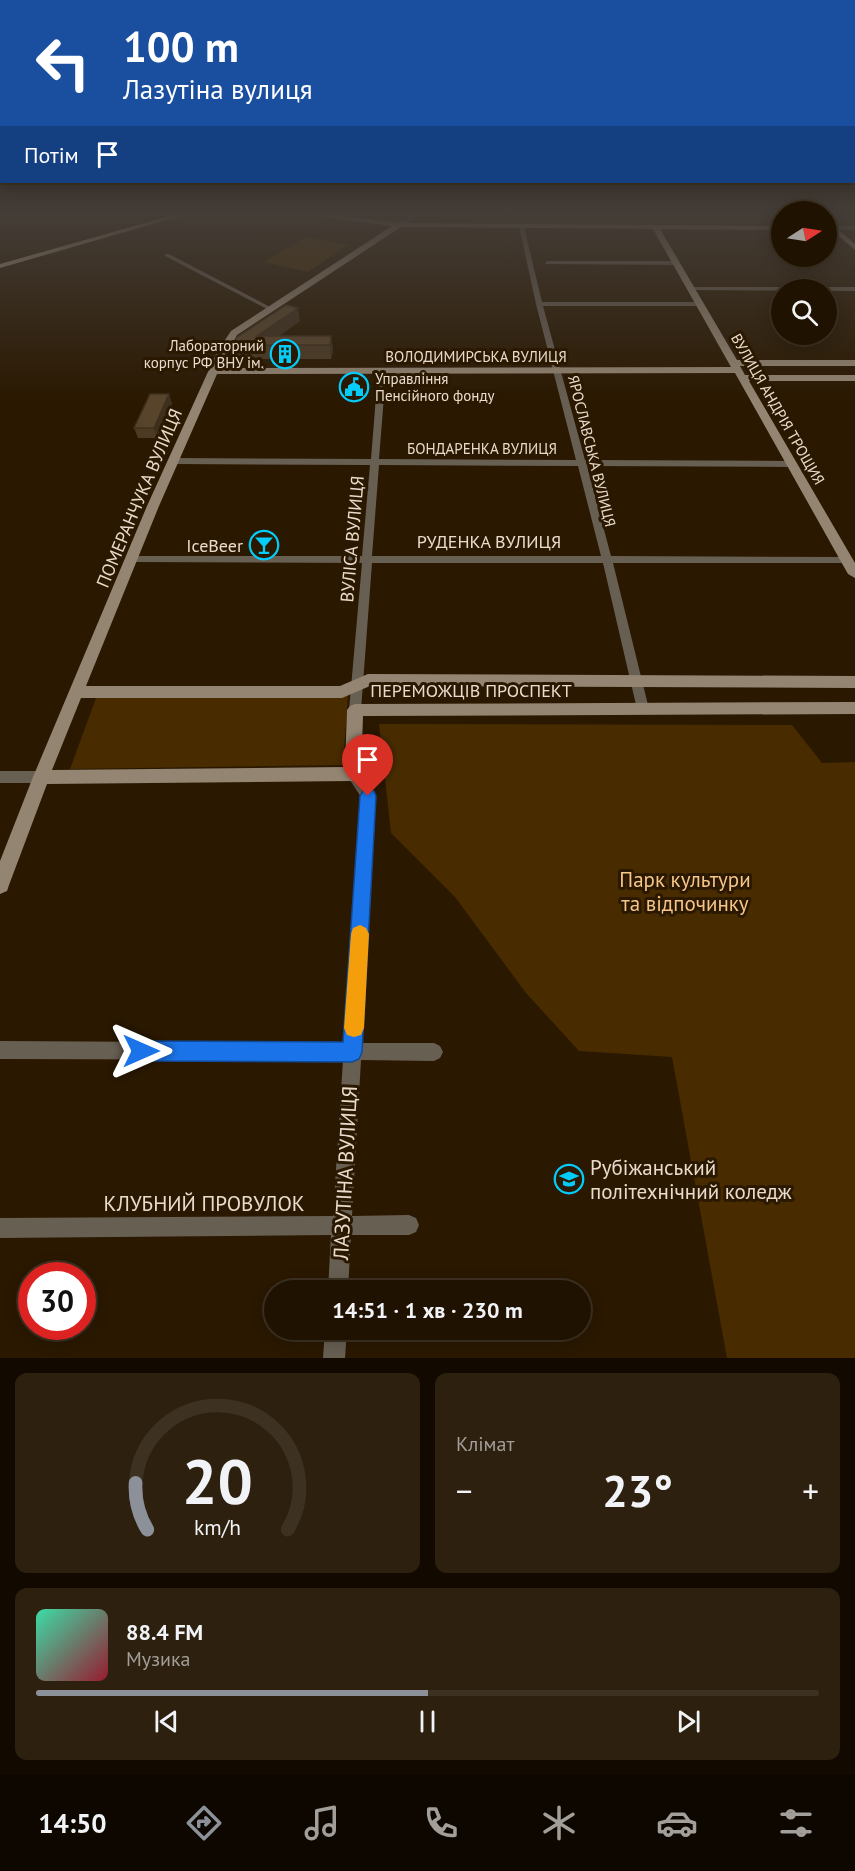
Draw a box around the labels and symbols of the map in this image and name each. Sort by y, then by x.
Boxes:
north arrow [771,201,837,267]
street label: ВУЛИЦЯ АНДРІЯ ТРОЩИЯ [727,330,829,488]
place label: Лабораторний корпус РФ ВНУ ім. [144,336,264,372]
building icon: Лабораторний корпус РФ ВНУ ім. [269,338,301,370]
street label: ВОЛОДИМИРСЬКА ВУЛИЦЯ [385,347,567,366]
place label: Управління Пенсійного фонду [375,369,495,405]
public building icon: Управління Пенсійного фонду [338,371,370,403]
street label: ЯРОСЛАВСЬКА ВУЛИЦЯ [564,373,620,529]
street label: ПОМЕРАНЧУКА ВУЛИЦЯ [91,405,187,591]
street label: БОНДАРЕНКА ВУЛИЦЯ [407,439,557,458]
street label: ВУЛІСА ВУЛИЦЯ [335,475,369,603]
bar icon: IceBeer [248,529,280,561]
street label: РУДЕНКА ВУЛИЦЯ [417,530,561,553]
place label: IceBeer [186,534,243,557]
street label: ПЕРЕМОЖЦІВ ПРОСПЕКТ [370,679,572,702]
pin [342,734,393,796]
park label: Парк культури та відпочинку [619,866,751,917]
position arrow [109,1019,173,1083]
street label: ЛАЗУТІНА ВУЛИЦЯ [327,1085,363,1262]
place label: Рубіжанський політехнічний коледж [590,1154,792,1205]
school or university icon: Рубіжанський політехнічний коледж [553,1163,585,1195]
street label: КЛУБНИЙ ПРОВУЛОК [103,1190,305,1217]
speed limit sign: 30 [18,1262,96,1340]

